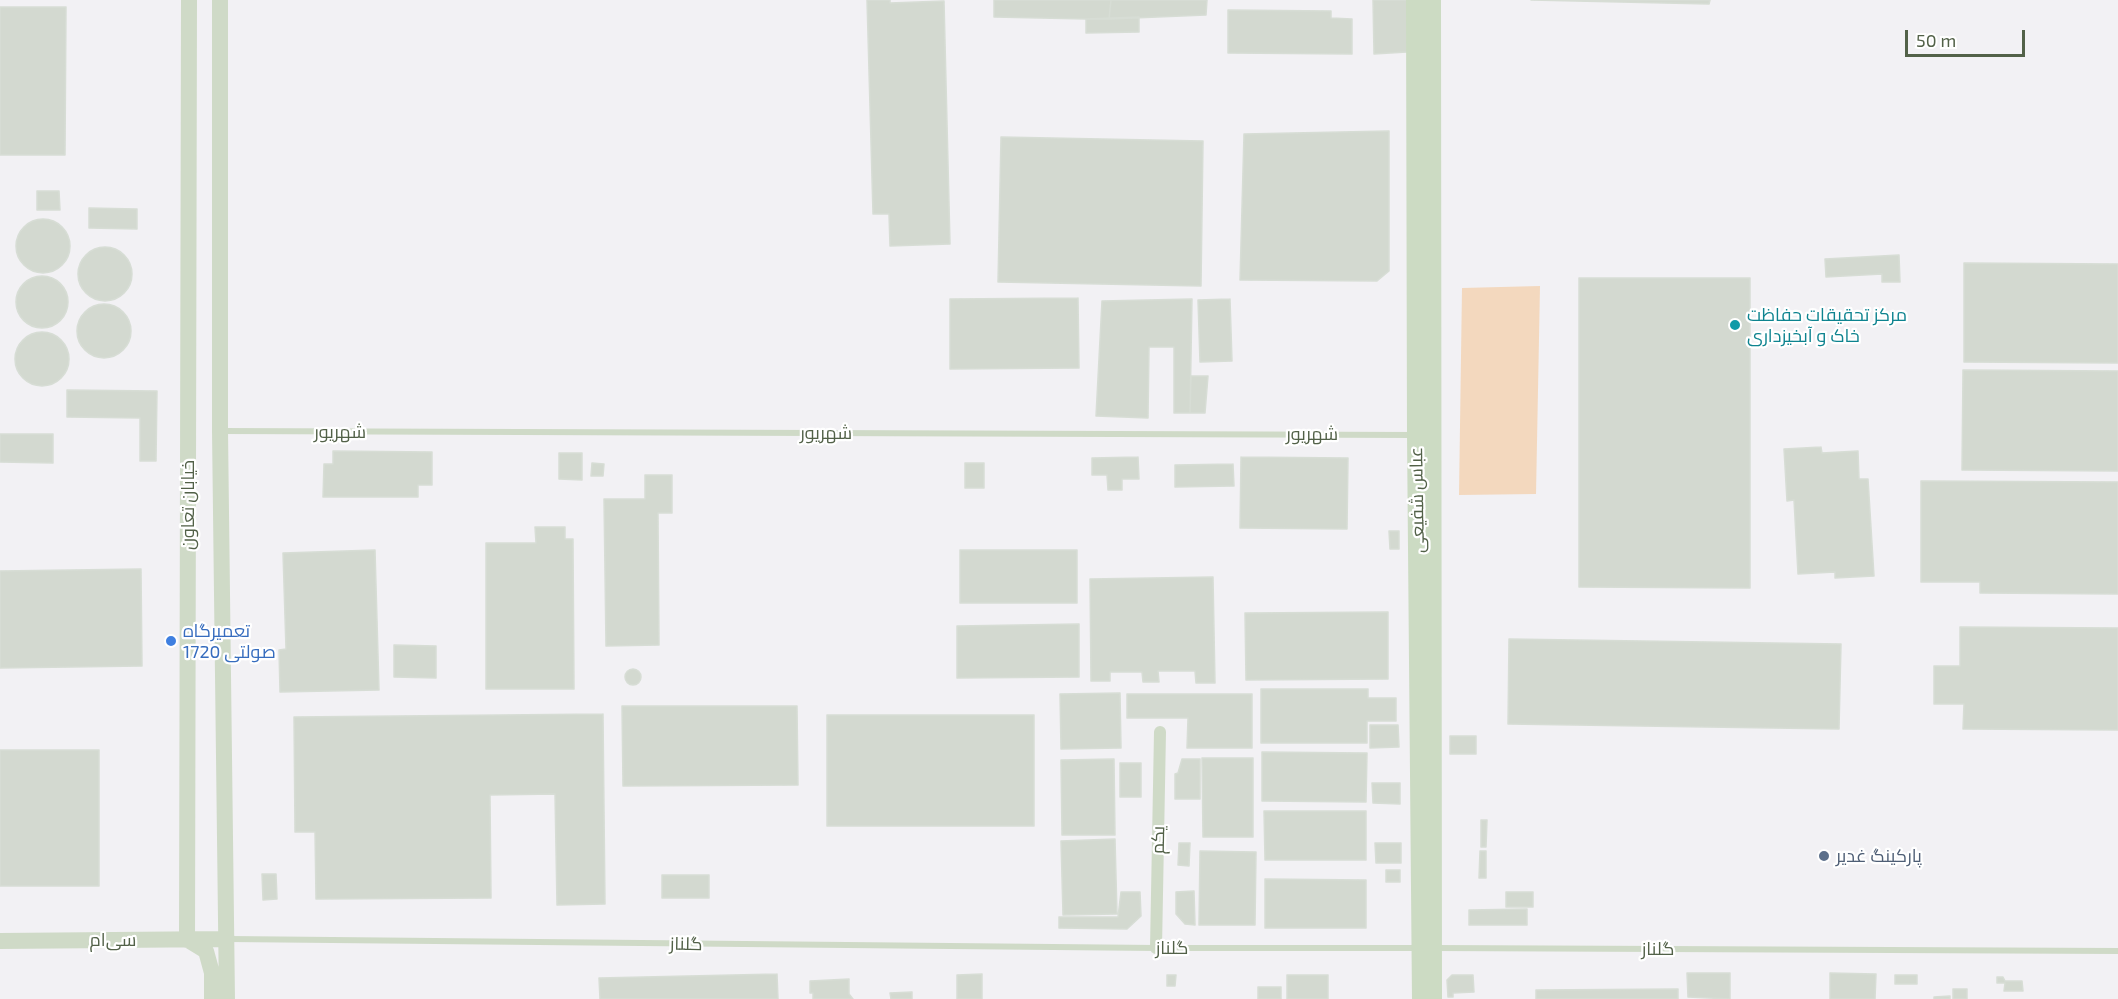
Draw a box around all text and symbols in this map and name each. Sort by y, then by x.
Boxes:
scale bar [1908,18,2028,56]
text: 50 m [1916,29,1956,51]
place label: مرکز تحقیقات حفاظت خاک و آبخیزداری [1747,304,1907,346]
marker: مرکز تحقیقات حفاظت خاک و آبخیزداری [1728,318,1742,332]
street label: شهریور [314,421,366,443]
street label: شهریور [800,422,852,444]
street label: شهریور [1286,423,1338,445]
street label: عباس شفیعی [1405,447,1429,553]
street label: خیابان تعاون [177,460,199,550]
place label: تعمیرگاه 1720 صولتی [183,620,276,662]
marker: تعمیرگاه 1720 صولتی [164,634,178,648]
street label: یکم [1147,826,1169,854]
place label: پارکینگ غدیر [1836,845,1922,867]
marker: پارکینگ غدیر [1817,849,1831,863]
street label: سی‌ام [90,929,136,951]
street label: گلناز [669,933,703,955]
street label: گلناز [1155,937,1189,959]
street label: گلناز [1641,938,1675,960]

